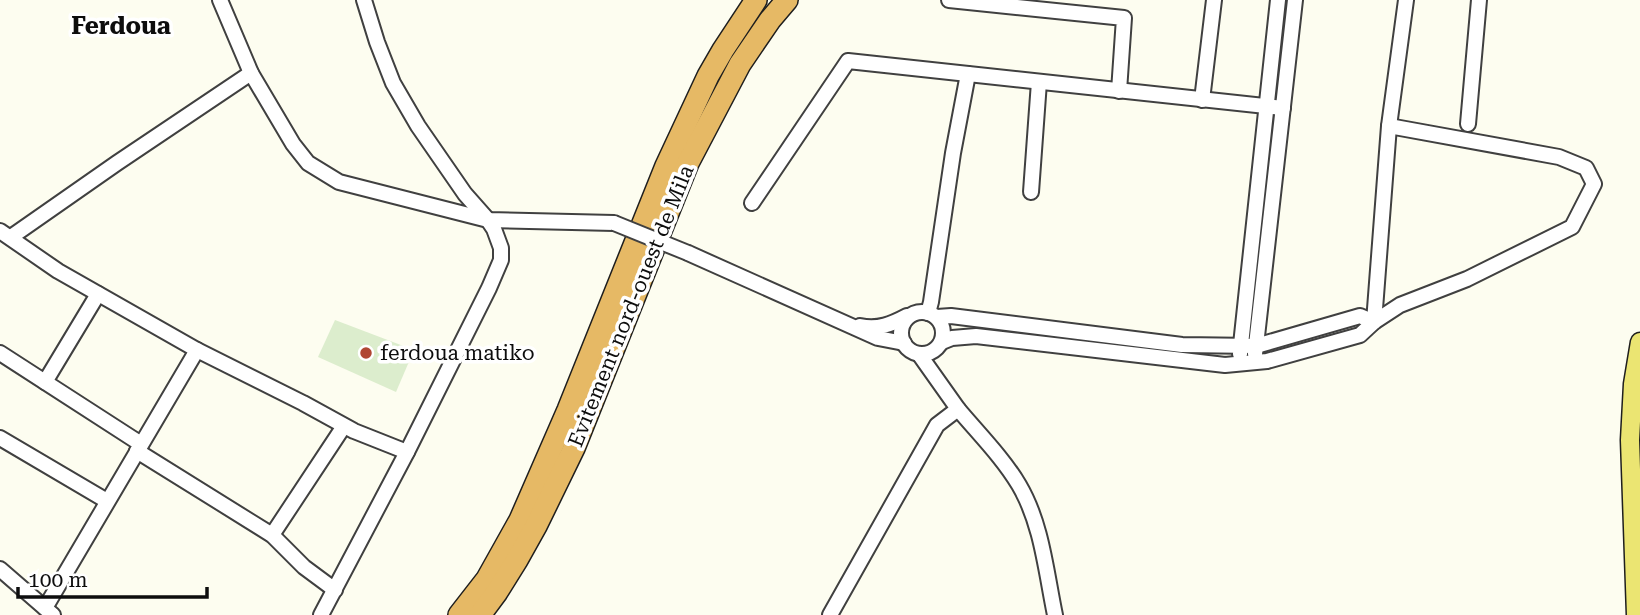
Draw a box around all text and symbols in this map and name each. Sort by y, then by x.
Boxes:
district label: Ferdoua [71,12,171,40]
street label: Evitement nord-ouest de Mila [563,161,699,450]
place label: ferdoua matiko [380,341,535,365]
marker: ferdoua matiko [358,345,374,361]
scale bar [18,556,206,600]
text: 100 m [28,568,88,592]

